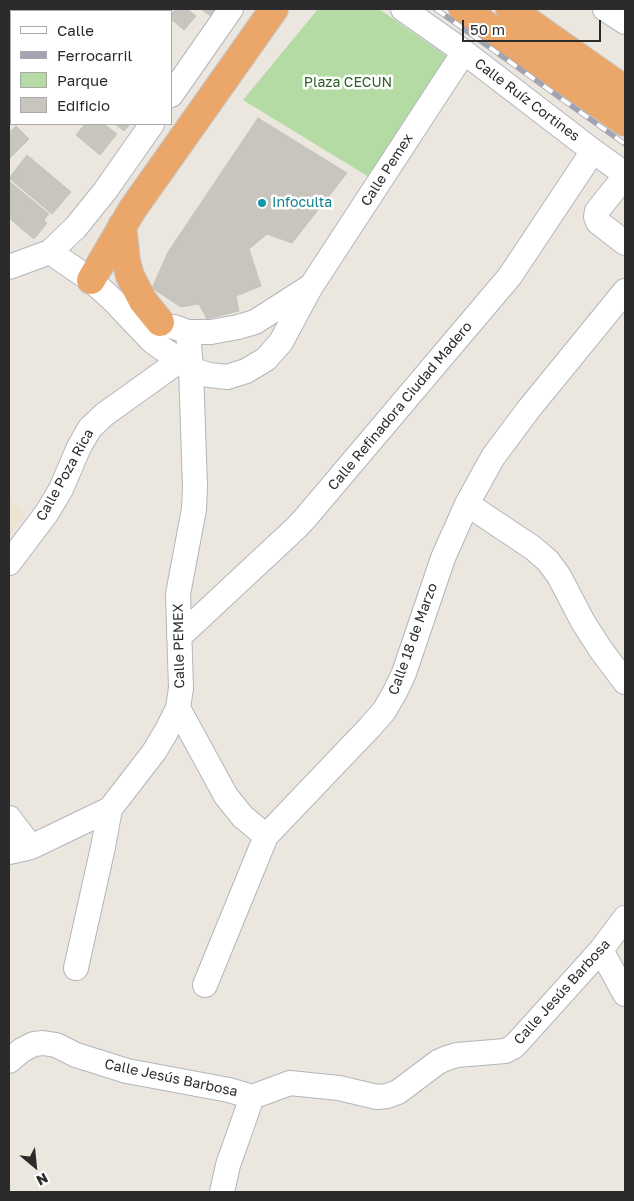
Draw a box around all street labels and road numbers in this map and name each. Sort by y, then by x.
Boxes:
street label: Calle Ruíz Cortines [471,55,583,145]
street label: Calle Pemex [357,131,417,209]
street label: Calle Refinadora Ciudad Madero [324,318,476,494]
street label: Calle Poza Rica [33,426,97,524]
street label: Calle 18 de Marzo [385,581,441,697]
street label: Calle PEMEX [170,603,188,689]
street label: Calle Jesús Barbosa [510,936,614,1048]
street label: Calle Jesús Barbosa [103,1056,239,1100]

